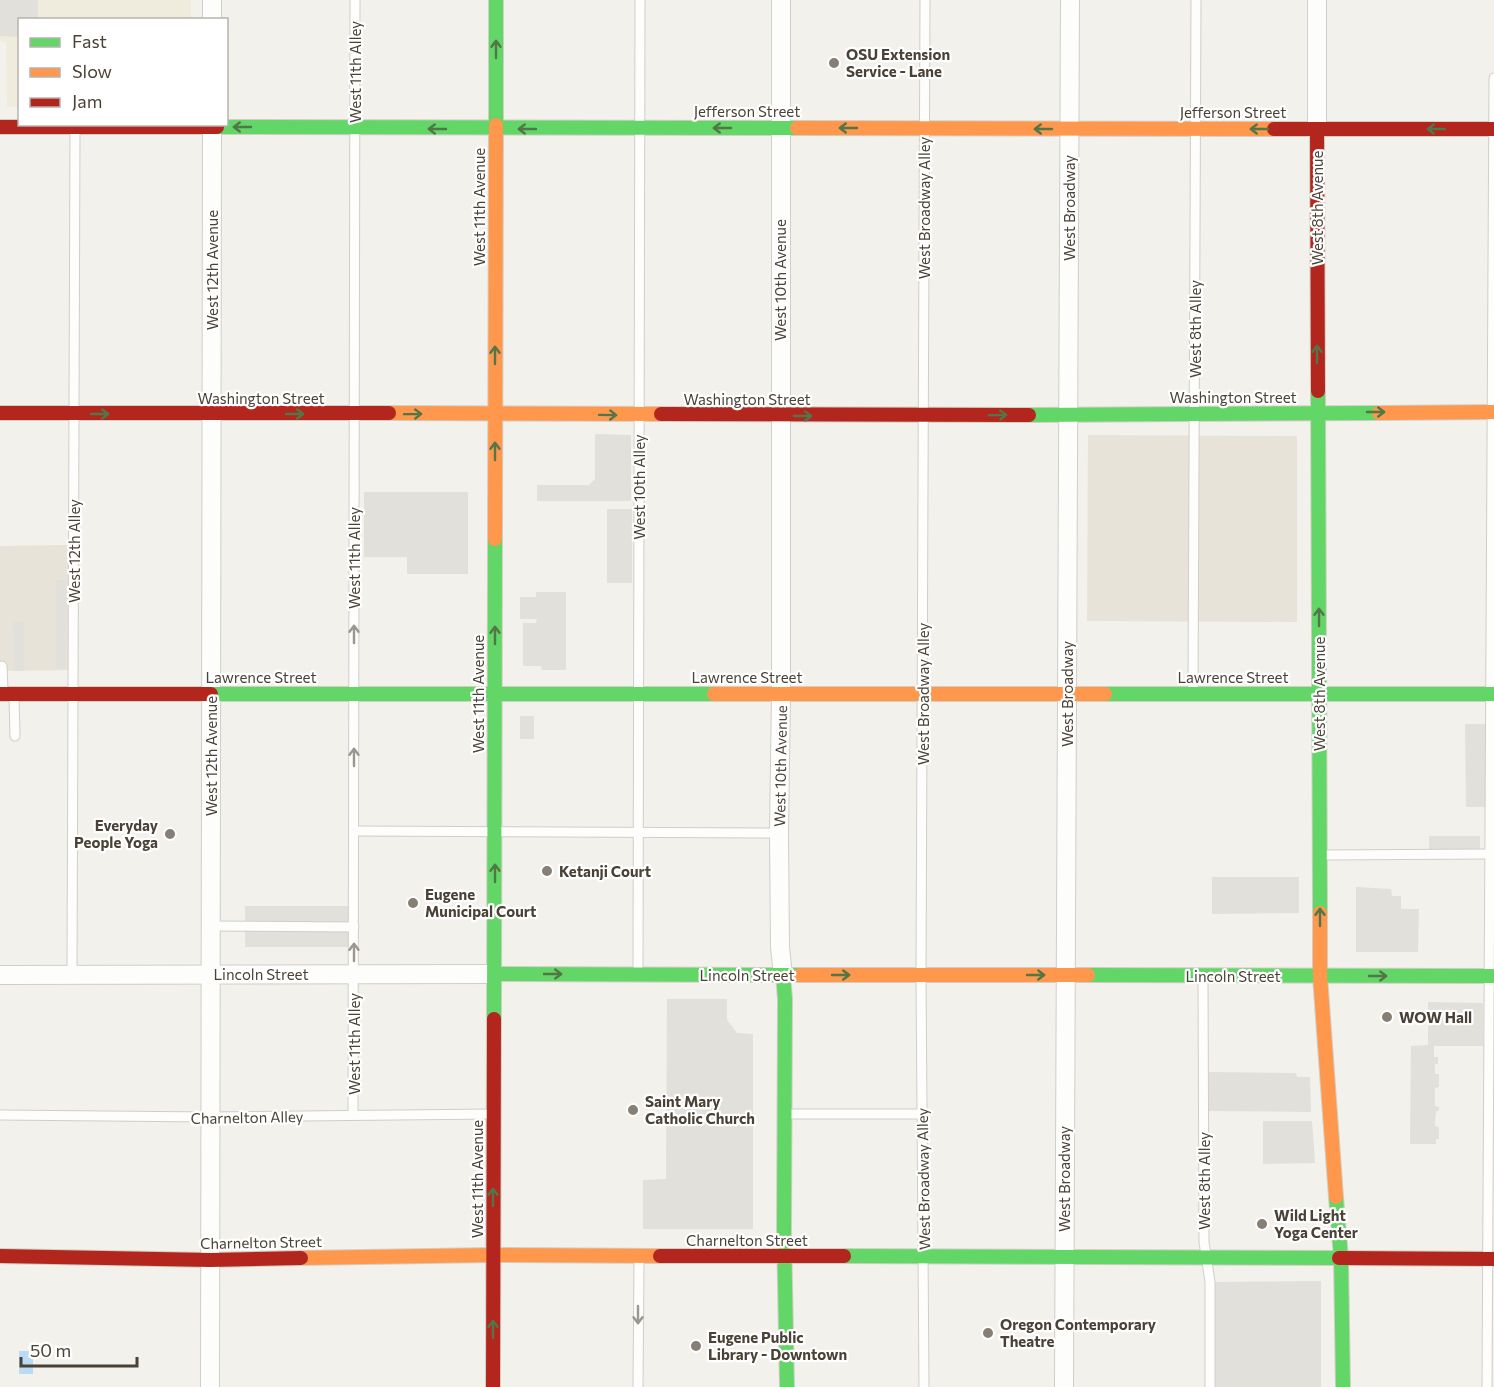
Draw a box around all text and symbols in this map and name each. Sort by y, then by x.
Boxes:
legend [18,18,228,126]
street label: West 11th Alley [346,21,364,123]
text: Fast [72,30,107,52]
one-way arrow [490,40,502,60]
place label: OSU Extension Service - Lane [846,45,950,80]
marker: OSU Extension Service - Lane [827,56,841,70]
text: Slow [72,60,112,82]
text: Jam [72,90,102,112]
street label: Jefferson Street [694,102,800,120]
street label: Jefferson Street [1180,103,1286,121]
one-way arrow [233,122,253,133]
one-way arrow [712,122,732,134]
one-way arrow [838,122,858,134]
one-way arrow [428,123,448,135]
one-way arrow [517,123,537,135]
one-way arrow [1033,123,1053,135]
one-way arrow [1249,123,1269,135]
one-way arrow [1426,123,1446,135]
street label: West Broadway Alley [915,137,933,279]
street label: West 11th Avenue [470,148,488,266]
street label: West 8th Avenue [1308,151,1326,265]
street label: West Broadway [1060,155,1078,261]
street label: West 12th Avenue [203,210,221,330]
street label: West 10th Avenue [771,219,789,341]
street label: West 8th Alley [1186,280,1204,378]
one-way arrow [489,345,501,365]
one-way arrow [1311,345,1323,365]
street label: Washington Street [1169,388,1297,406]
street label: Washington Street [197,389,325,407]
street label: Washington Street [683,390,811,408]
one-way arrow [1366,406,1386,418]
one-way arrow [90,408,110,420]
one-way arrow [285,408,305,420]
one-way arrow [402,408,422,420]
one-way arrow [597,409,617,421]
one-way arrow [792,410,812,422]
one-way arrow [987,410,1007,421]
street label: West 10th Alley [630,434,648,540]
one-way arrow [489,442,501,462]
street label: West 12th Alley [65,499,83,603]
street label: West 11th Alley [345,507,363,609]
one-way arrow [1313,608,1324,628]
street label: West Broadway Alley [914,623,932,765]
one-way arrow [348,625,360,645]
one-way arrow [489,625,501,645]
street label: West 11th Avenue [469,635,487,753]
street label: West 8th Avenue [1310,637,1328,751]
street label: West Broadway [1058,641,1076,747]
street label: Lawrence Street [205,668,317,686]
street label: Lawrence Street [691,668,803,686]
street label: Lawrence Street [1177,668,1289,686]
street label: West 12th Avenue [202,696,220,816]
street label: West 10th Avenue [770,705,790,827]
one-way arrow [348,747,360,767]
place label: Everyday People Yoga [74,816,159,851]
marker: Everyday People Yoga [163,827,177,841]
place label: Ketanji Court [559,862,651,880]
one-way arrow [489,864,501,884]
marker: Ketanji Court [540,864,554,878]
place label: Eugene Municipal Court [425,885,536,920]
marker: Eugene Municipal Court [406,896,420,910]
one-way arrow [1314,908,1326,928]
one-way arrow [348,942,360,962]
street label: Lincoln Street [213,965,309,983]
street label: Lincoln Street [699,966,795,984]
street label: Lincoln Street [1185,967,1281,985]
one-way arrow [543,968,563,980]
one-way arrow [831,969,851,981]
one-way arrow [1026,970,1046,981]
one-way arrow [1368,970,1388,982]
street label: West 11th Alley [345,993,363,1095]
place label: WOW Hall [1399,1008,1472,1026]
marker: WOW Hall [1380,1010,1394,1024]
place label: Saint Mary Catholic Church [645,1092,755,1127]
marker: Saint Mary Catholic Church [626,1103,640,1117]
street label: Charnelton Alley [190,1107,304,1127]
street label: West Broadway Alley [913,1107,933,1250]
street label: West 11th Avenue [468,1120,486,1238]
street label: West Broadway [1055,1126,1073,1232]
street label: West 8th Alley [1195,1132,1213,1230]
one-way arrow [487,1187,499,1207]
place label: Wild Light Yoga Center [1274,1206,1358,1241]
marker: Wild Light Yoga Center [1255,1217,1269,1231]
street label: Charnelton Street [686,1231,808,1249]
street label: Charnelton Street [200,1232,322,1252]
one-way arrow [632,1304,644,1324]
place label: Oregon Contemporary Theatre [1000,1315,1157,1350]
one-way arrow [487,1319,499,1339]
marker: Oregon Contemporary Theatre [981,1326,995,1340]
place label: Eugene Public Library - Downtown [708,1328,847,1363]
scale bar [21,1330,136,1368]
text: 50 m [30,1339,71,1361]
marker: Eugene Public Library - Downtown [689,1339,703,1353]

